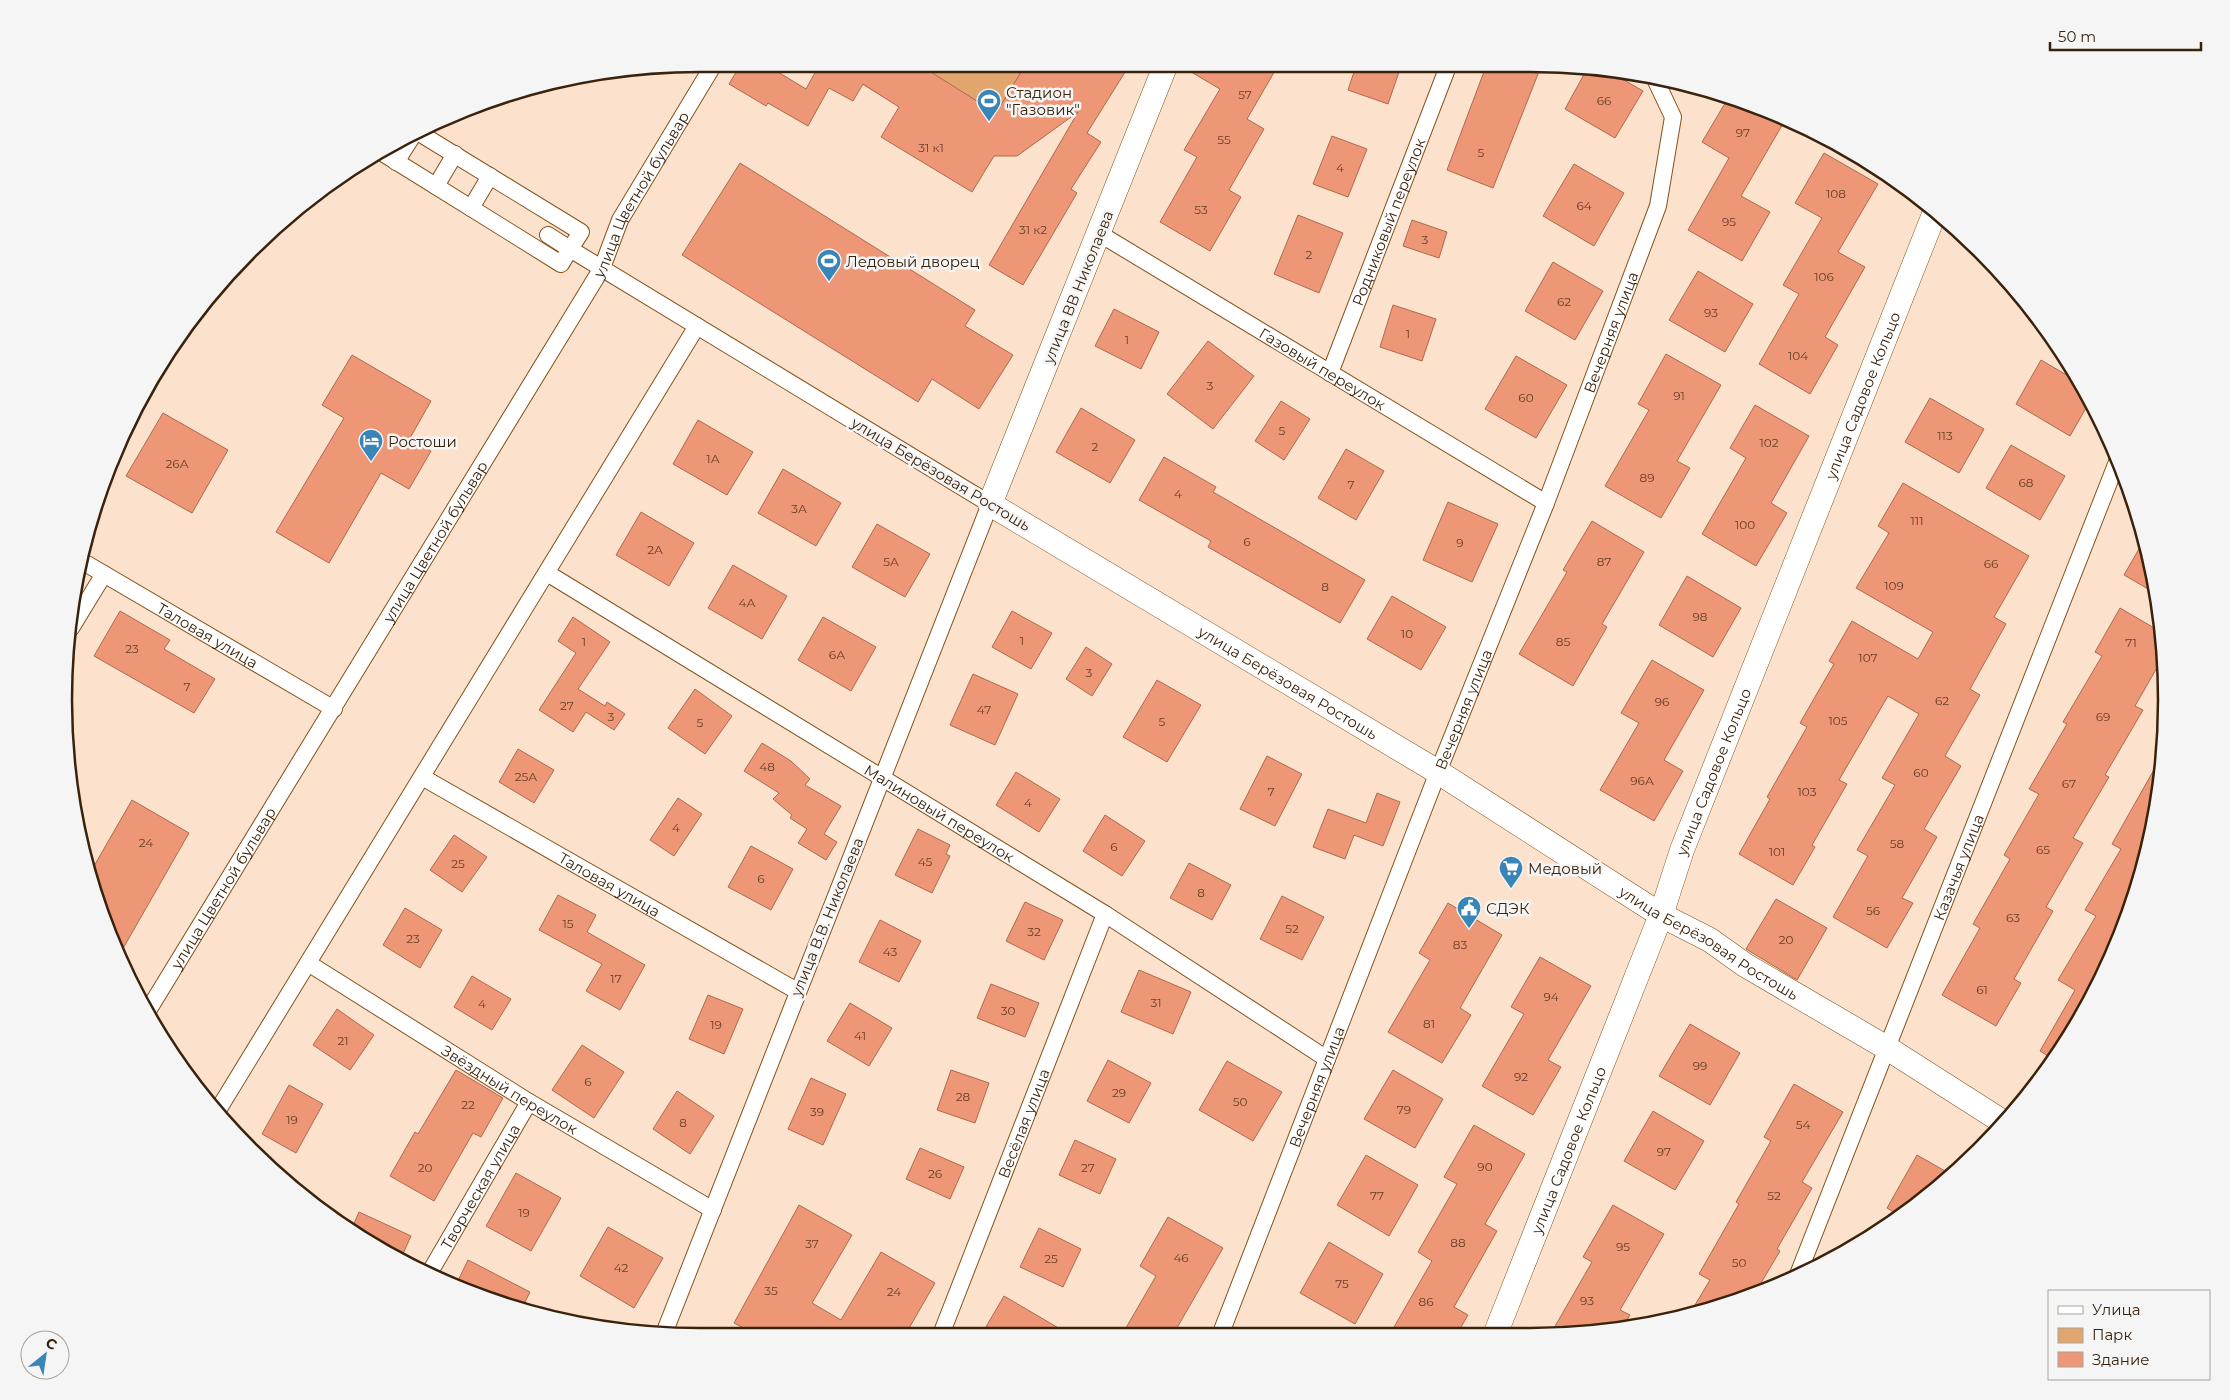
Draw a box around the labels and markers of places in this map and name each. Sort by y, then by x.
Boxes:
place label: Стадион "Газовик" [1006,83,1080,119]
sports icon: Стадион "Газовик" [976,88,1002,122]
sports icon: Ледовый дворец [816,248,842,282]
place label: Ледовый дворец [846,252,980,271]
hotel icon: Ростоши [358,428,384,462]
place label: Ростоши [388,432,457,451]
supermarket icon: Медовый [1498,855,1524,889]
place label: Медовый [1528,859,1602,878]
public building icon: СДЭК [1456,895,1482,929]
place label: СДЭК [1486,899,1530,918]

